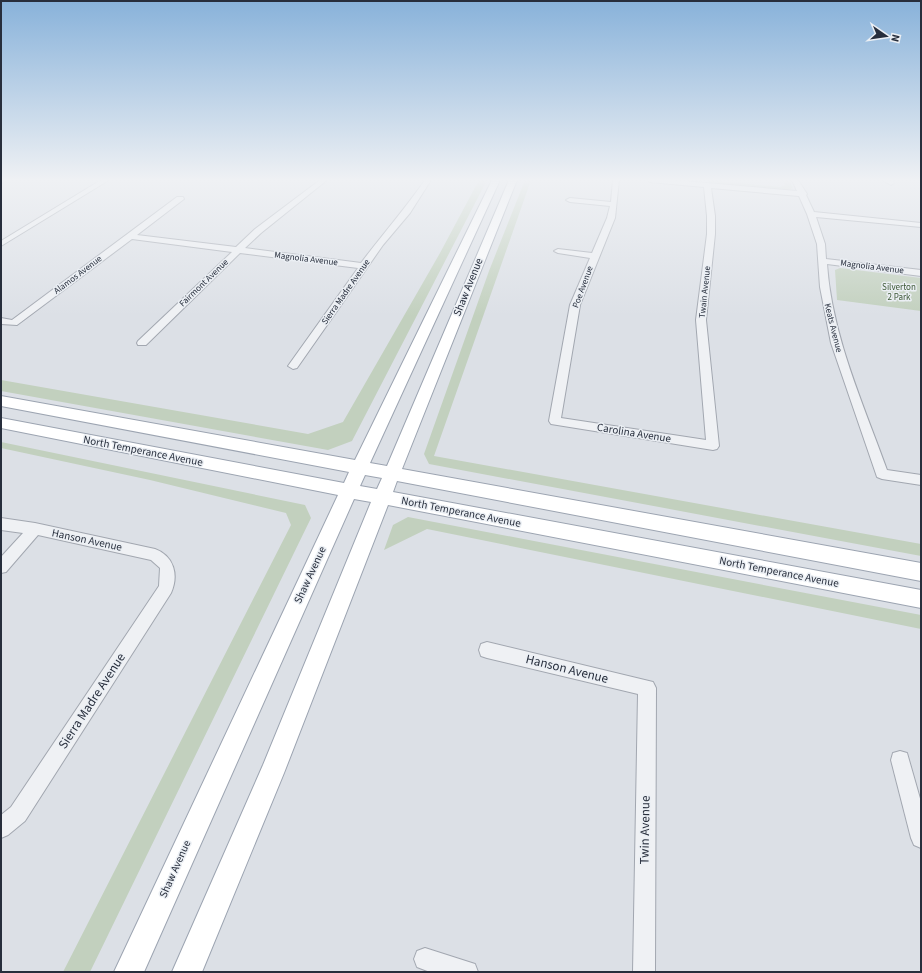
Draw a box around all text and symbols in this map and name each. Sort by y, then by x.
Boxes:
north arrow [866,16,906,56]
text: N [887,33,903,43]
street label: Magnolia Avenue [273,249,339,269]
street label: Alamos Avenue [51,252,105,297]
street label: Shaw Avenue [450,255,487,318]
street label: Fairmont Avenue [177,256,232,310]
street label: Sierra Madre Avenue [319,256,374,327]
street label: Magnolia Avenue [839,257,905,277]
street label: Poe Avenue [569,264,597,310]
street label: Twain Avenue [696,265,714,319]
park label: Silverton 2 Park [882,281,916,304]
street label: Keats Avenue [821,302,846,354]
street label: Carolina Avenue [596,420,673,446]
street label: North Temperance Avenue [82,432,205,470]
street label: North Temperance Avenue [400,493,523,531]
street label: Hanson Avenue [51,525,124,555]
street label: Shaw Avenue [290,544,330,606]
street label: North Temperance Avenue [718,553,841,591]
street label: Sierra Madre Avenue [54,649,130,753]
street label: Hanson Avenue [524,650,610,688]
street label: Twin Avenue [635,795,655,865]
street label: Shaw Avenue [156,837,195,900]

